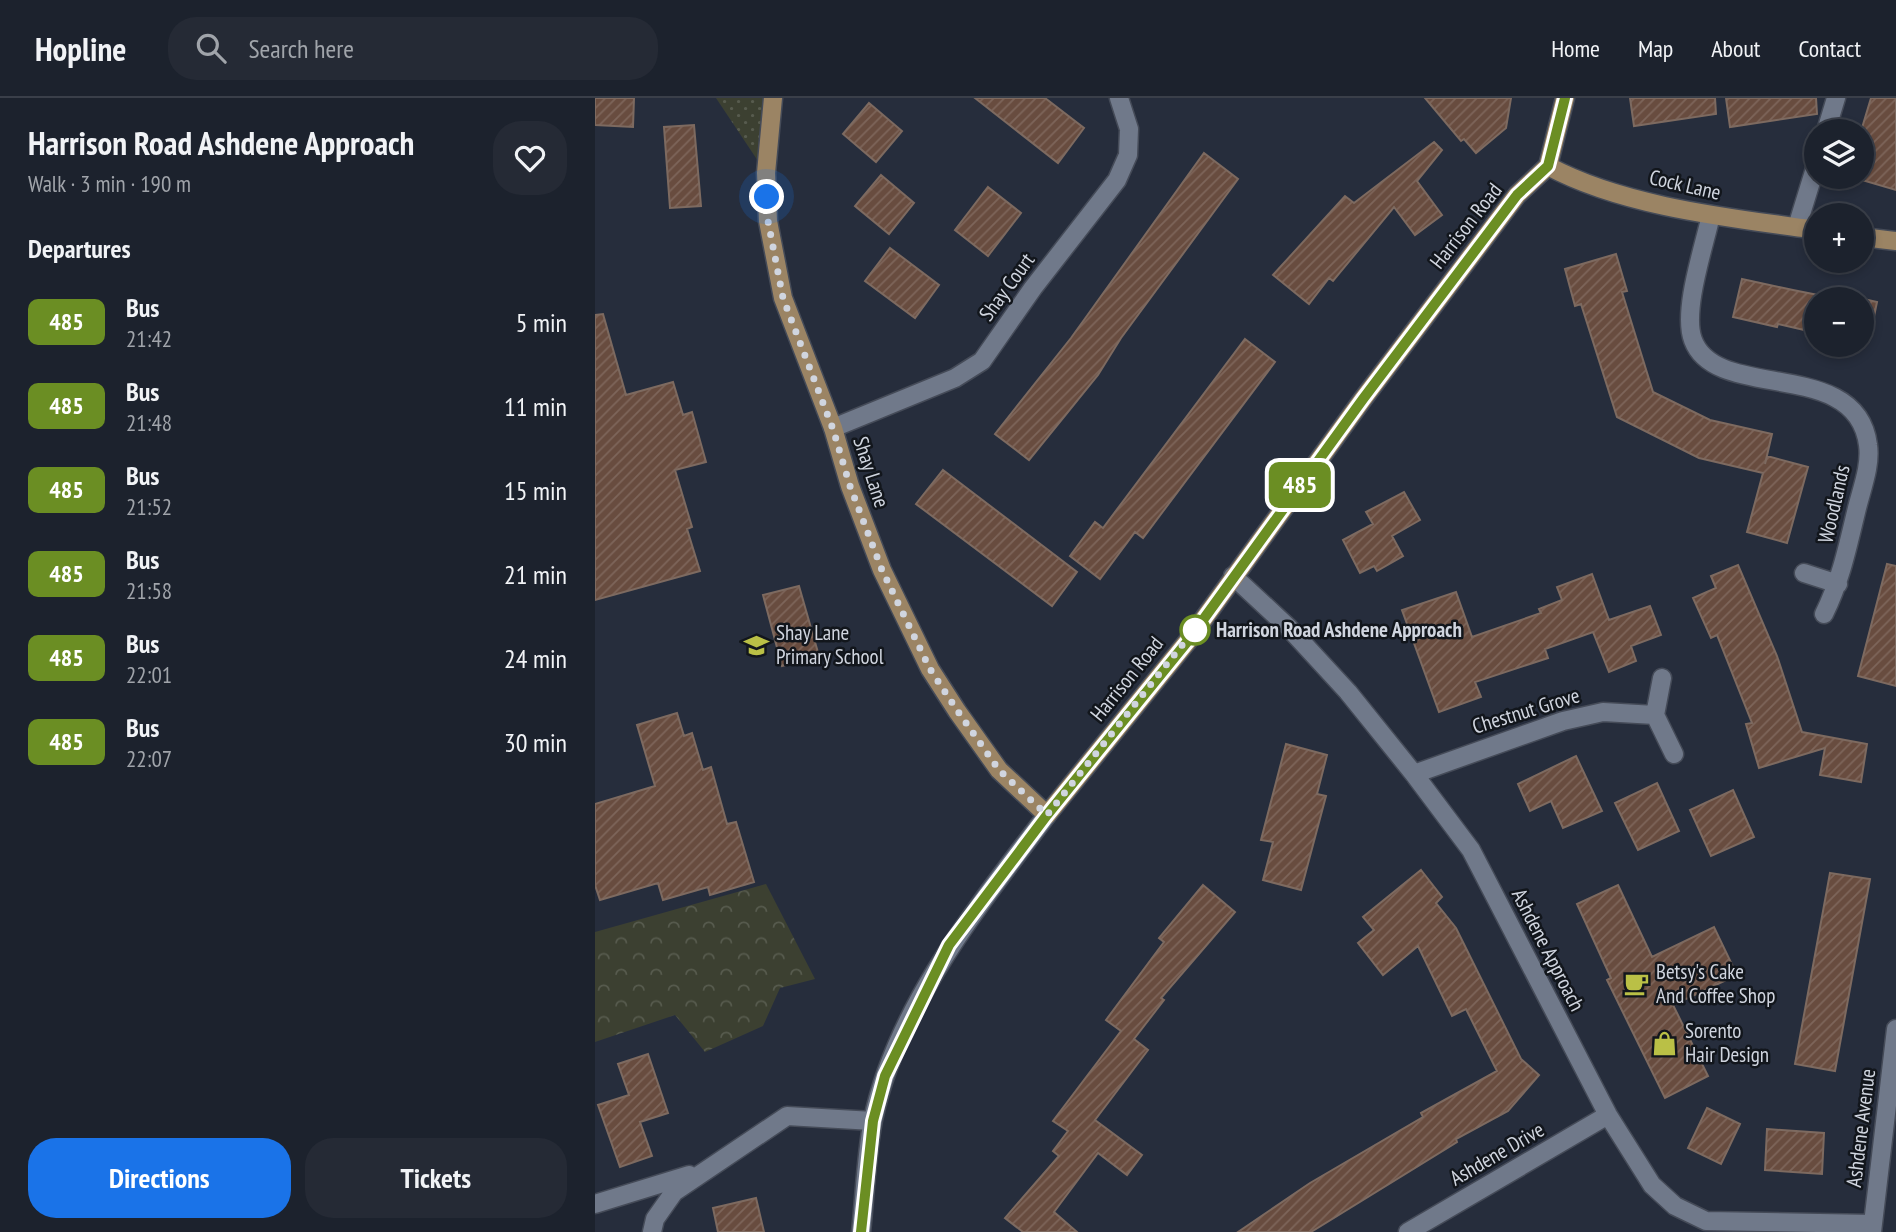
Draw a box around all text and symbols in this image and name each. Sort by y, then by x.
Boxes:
search box [168,17,658,80]
text: Hopline [35,27,126,70]
icon: search [192,29,230,67]
text: Search here [248,32,354,65]
text: Home [1551,33,1600,64]
text: Map [1638,33,1673,64]
text: About [1711,33,1760,64]
text: Contact [1798,33,1861,64]
map controls [1804,119,1874,357]
button: layers [1804,119,1874,189]
text: Harrison Road Ashdene Approach [28,121,414,164]
button: heart [493,121,567,195]
street label: Cock Lane [1647,163,1723,206]
text: Walk · 3 min · 190 m [28,169,191,198]
street label: Harrison Road [1424,177,1507,274]
your location [749,179,784,214]
button: + [1804,203,1874,273]
text: Departures [28,232,131,265]
street label: Shay Court [973,247,1040,326]
button: − [1804,287,1874,357]
text: Bus [126,291,159,324]
text: 485 [49,306,84,337]
text: 5 min [516,306,567,339]
text: 21:42 [126,324,172,353]
text: Bus [126,375,159,408]
text: 485 [49,390,84,421]
text: 11 min [504,390,567,423]
text: 21:48 [126,408,172,437]
street label: Shay Lane [847,433,896,511]
text: Bus [126,459,159,492]
line badge: 485 [1260,462,1340,508]
street label: Woodlands [1811,462,1856,546]
text: 485 [1283,469,1317,500]
text: 485 [49,474,84,505]
text: 15 min [504,474,567,507]
text: 21:52 [126,492,172,521]
text: Bus [126,543,159,576]
text: 485 [49,558,84,589]
text: 21 min [504,558,567,591]
text: 21:58 [126,576,172,605]
marker: Harrison Road Ashdene Approach [1180,615,1210,645]
place label: Harrison Road Ashdene Approach [1216,616,1462,643]
place label: Shay Lane Primary School [776,619,884,670]
text: Bus [126,627,159,660]
school or university icon: Shay Lane Primary School [742,631,770,659]
street label: Harrison Road [1084,631,1169,727]
text: 485 [49,642,84,673]
text: 24 min [504,642,567,675]
text: 22:01 [126,660,172,689]
street label: Chestnut Grove [1469,681,1583,740]
text: Bus [126,711,159,744]
text: 485 [49,726,84,757]
text: 30 min [504,726,567,759]
text: 22:07 [126,744,172,773]
street label: Ashdene Approach [1506,884,1591,1016]
place label: Betsy's Cake And Coffee Shop [1656,958,1775,1009]
cafe icon: Betsy's Cake And Coffee Shop [1622,970,1650,998]
place label: Sorento Hair Design [1685,1017,1769,1068]
shop icon: Sorento Hair Design [1651,1029,1679,1057]
street label: Ashdene Avenue [1840,1067,1881,1189]
street label: Ashdene Drive [1445,1116,1549,1191]
button: Directions [28,1138,291,1218]
button: Tickets [305,1138,567,1218]

